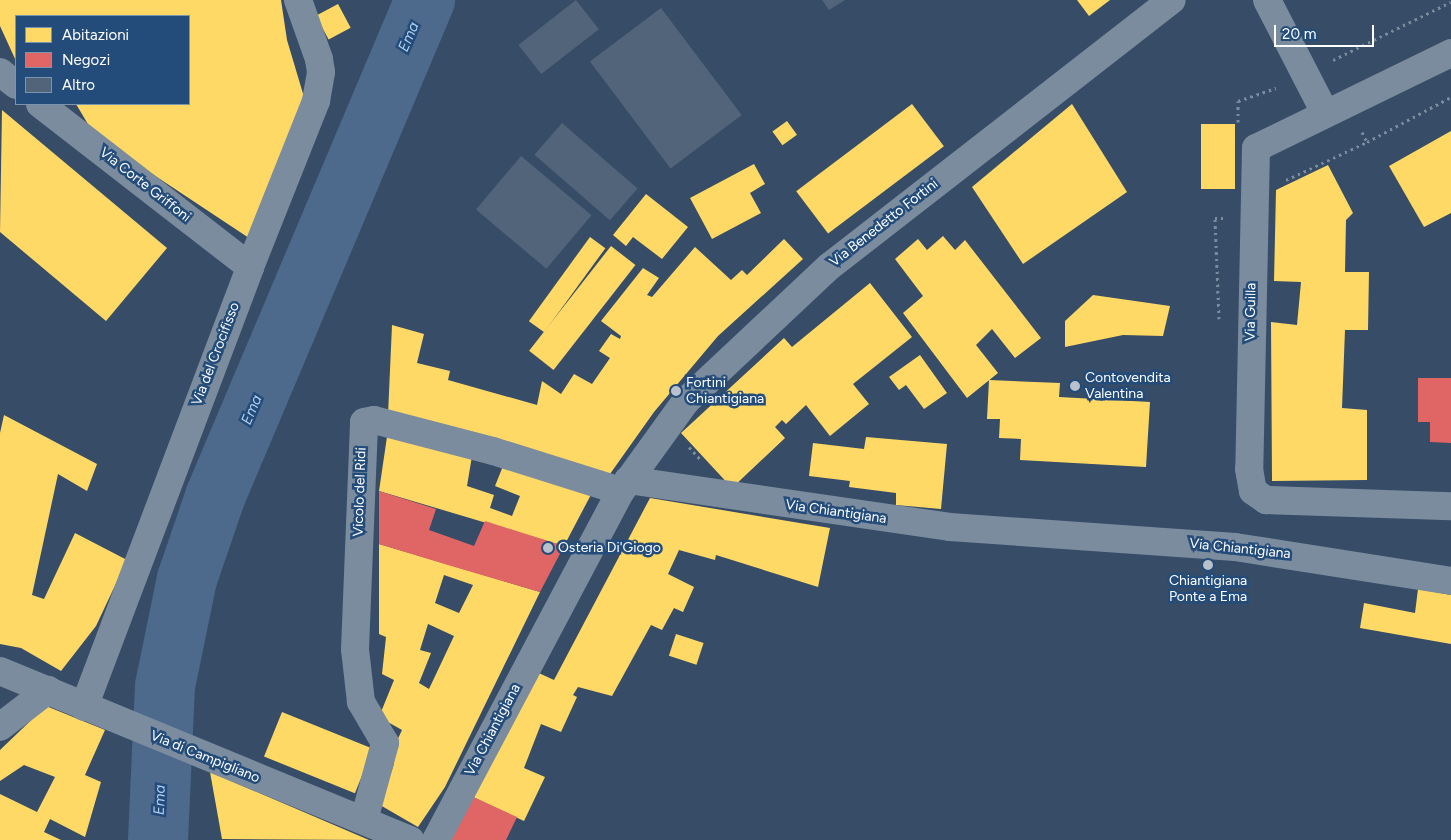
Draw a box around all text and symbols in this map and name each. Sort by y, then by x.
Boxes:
legend [15,15,190,105]
scale bar [1276,15,1376,47]
water label: Ema [395,19,423,55]
text: 20 m [1282,25,1316,43]
text: Abitazioni [62,26,129,44]
text: Negozi [62,51,110,69]
text: Altro [62,76,95,94]
street label: Via Corte Griffoni [96,144,194,226]
street label: Via Benedetto Fortini [826,175,942,271]
street label: Via Guilla [1242,283,1260,341]
street label: Via del Crocifisso [189,300,243,408]
place label: Contovendita Valentina [1085,370,1171,402]
place label: Fortini Chiantigiana [686,375,764,408]
marker: Contovendita Valentina [1069,380,1081,392]
marker: Fortini Chiantigiana [670,385,682,397]
water label: Ema [238,392,266,428]
street label: Vicolo del Ridi [350,447,370,537]
street label: Via Chiantigiana [784,497,888,527]
street label: Via Chiantigiana [1189,535,1291,563]
place label: Osteria Di'Giogo [558,540,661,556]
marker: Osteria Di'Giogo [542,542,554,554]
marker: Chiantigiana Ponte a Ema [1202,559,1214,571]
place label: Chiantigiana Ponte a Ema [1169,573,1247,606]
street label: Via Chiantigiana [462,681,524,779]
street label: Via di Campigliano [148,727,262,787]
water label: Ema [150,784,170,816]

